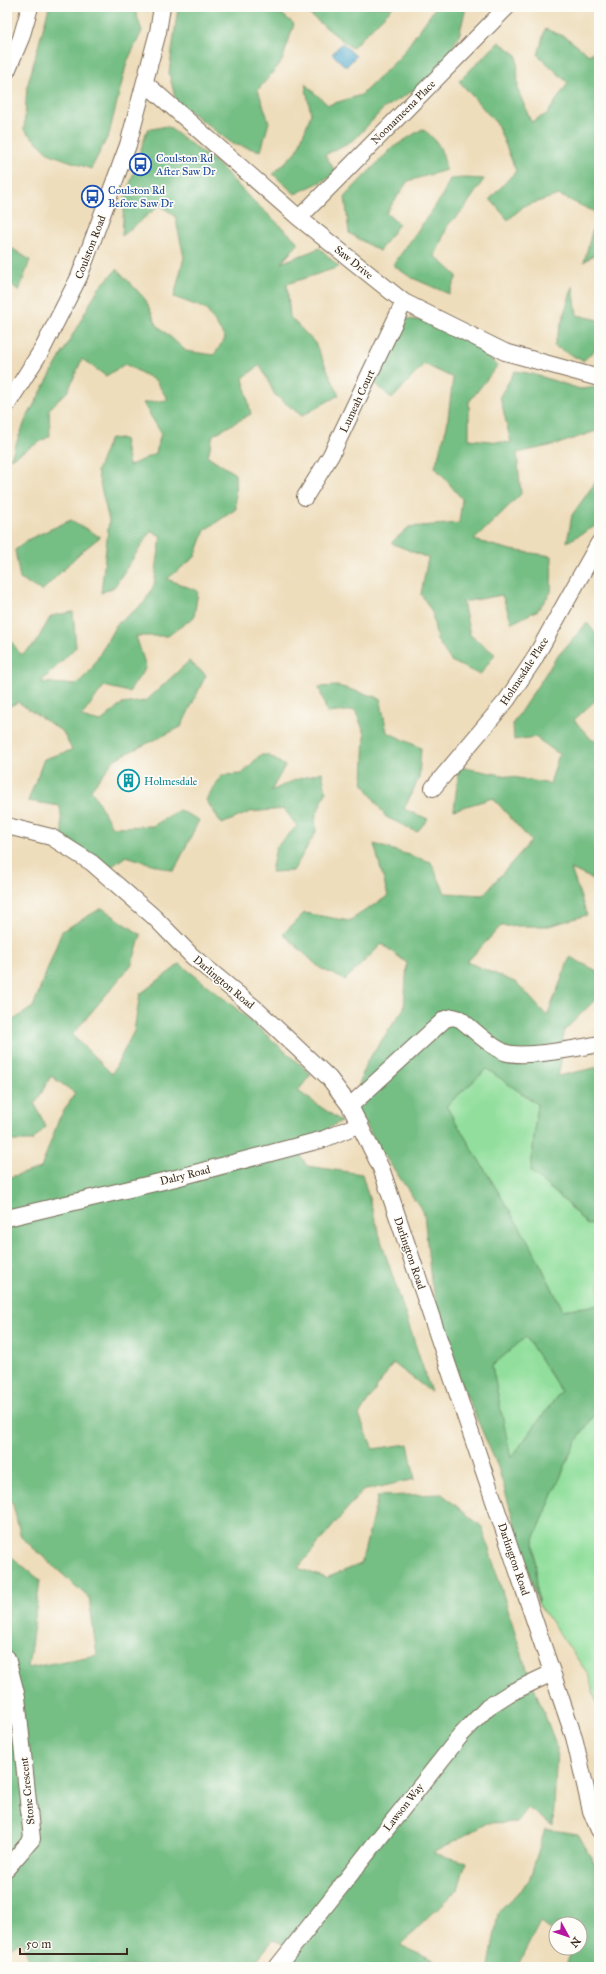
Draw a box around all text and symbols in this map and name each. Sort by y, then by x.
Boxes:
street label: Noonameena Place [369,77,438,147]
bus stop icon: Coulston Rd After Saw Dr [127,151,153,177]
place label: Coulston Rd After Saw Dr [155,152,216,178]
bus stop icon: Coulston Rd Before Saw Dr [79,183,105,209]
place label: Coulston Rd Before Saw Dr [108,184,174,210]
street label: Coulston Road [72,213,109,281]
street label: Saw Drive [332,243,376,282]
street label: Lumeah Court [337,368,378,435]
street label: Holmesdale Place [497,634,552,708]
building icon: Holmesdale [115,768,141,794]
place label: Holmesdale [144,775,198,788]
street label: Darlington Road [190,953,257,1012]
street label: Dalry Road [159,1163,212,1188]
street label: Darlington Road [391,1215,428,1292]
street label: Darlington Road [495,1521,532,1598]
street label: Stone Crescent [17,1756,38,1825]
street label: Lawson Way [381,1780,427,1834]
north arrow [548,1916,588,1956]
scale bar [20,1930,127,1956]
text: N [567,1934,583,1950]
text: 50 m [26,1937,51,1951]

